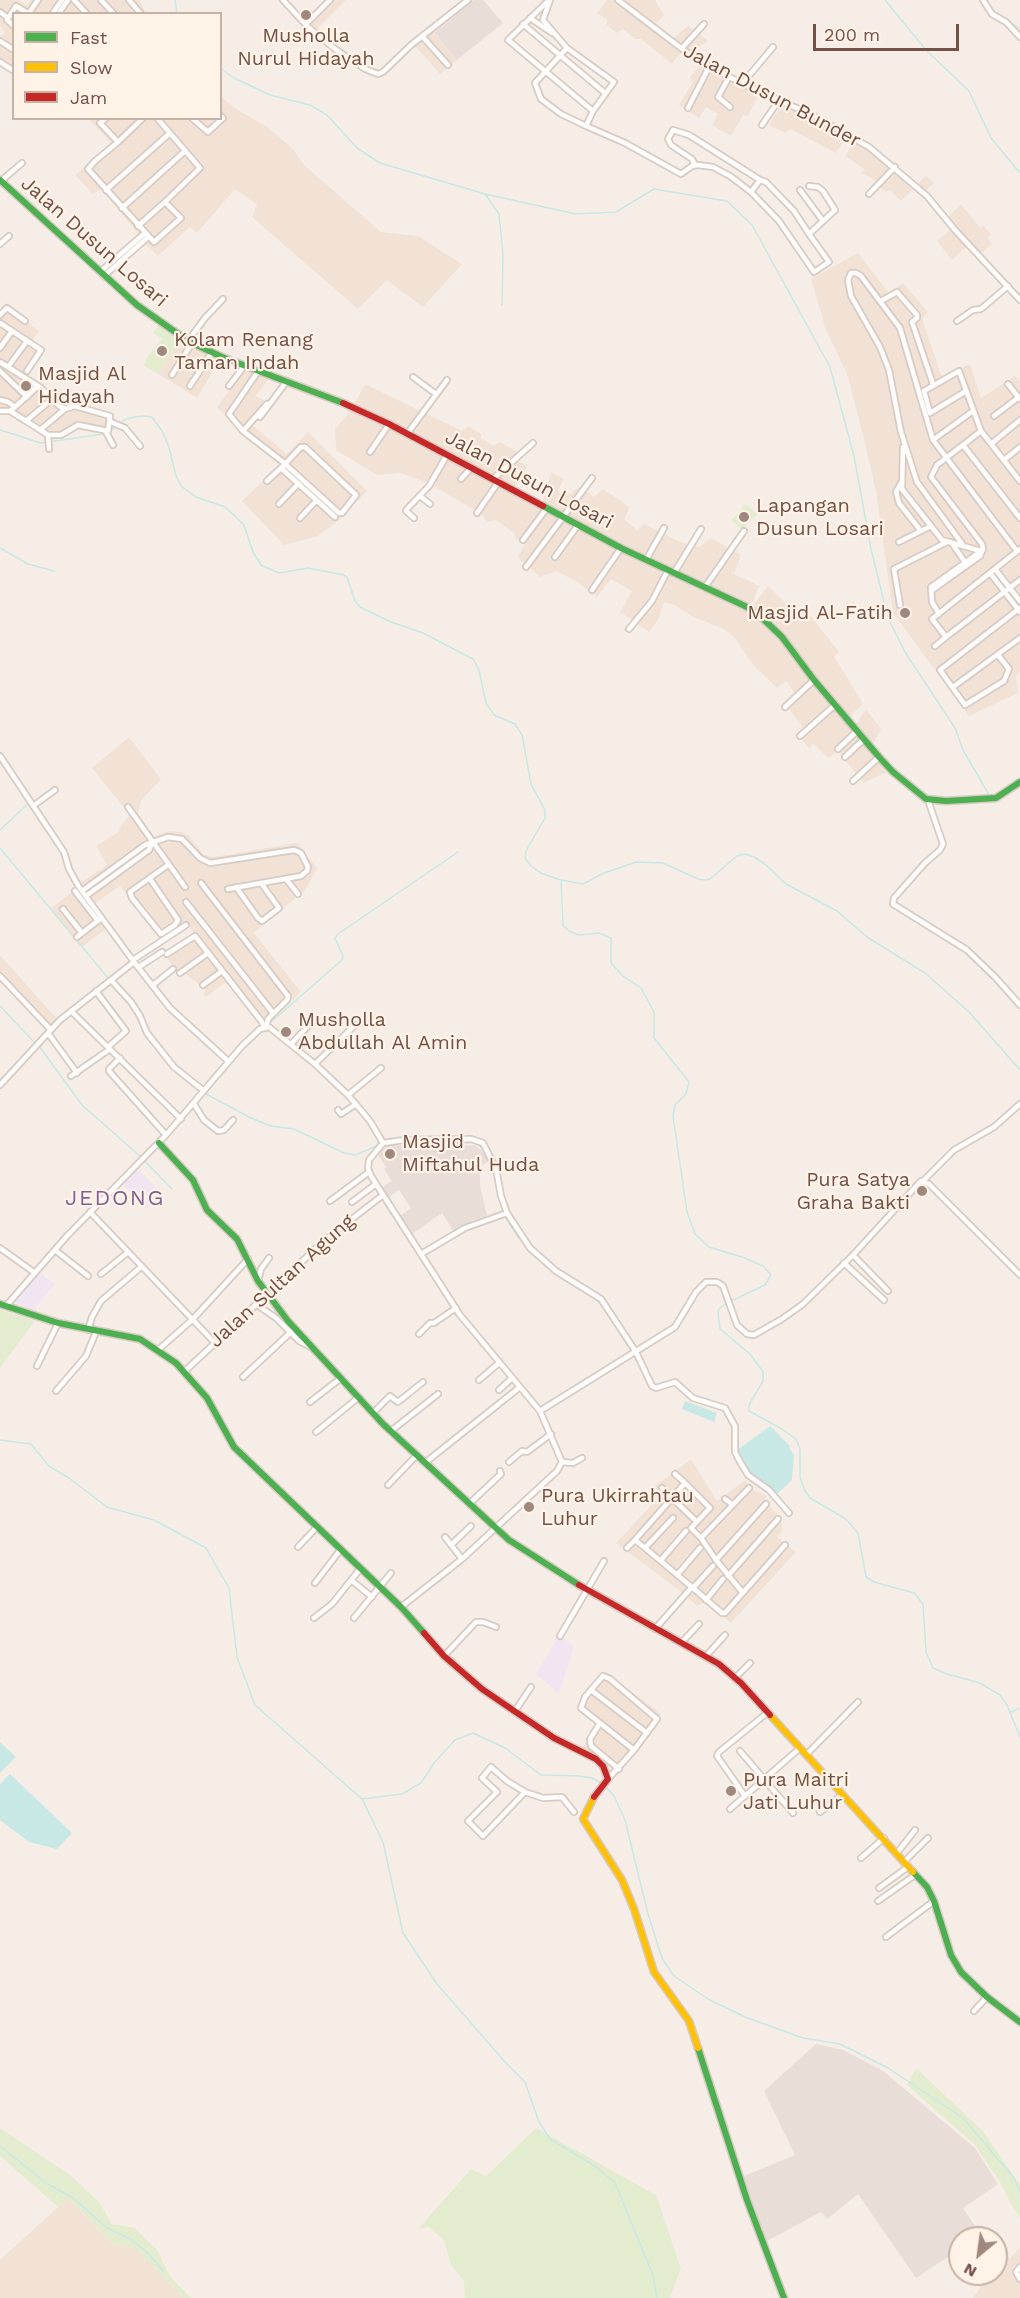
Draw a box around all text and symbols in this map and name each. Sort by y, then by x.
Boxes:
marker: Musholla Nurul Hidayah [299,8,313,22]
legend [12,12,222,120]
scale bar [816,12,962,50]
place label: Musholla Nurul Hidayah [237,24,375,71]
text: 200 m [824,24,880,45]
text: Fast [70,27,107,48]
street label: Jalan Dusun Bunder [679,39,865,153]
text: Slow [70,57,113,78]
text: Jam [70,87,107,108]
street label: Jalan Dusun Losari [16,172,172,312]
place label: Kolam Renang Taman Indah [174,328,313,375]
marker: Kolam Renang Taman Indah [155,344,169,358]
place label: Masjid Al Hidayah [38,362,126,409]
marker: Masjid Al Hidayah [19,379,33,393]
street label: Jalan Dusun Losari [441,426,617,534]
place label: Lapangan Dusun Losari [756,494,884,541]
marker: Lapangan Dusun Losari [737,510,751,524]
place label: Masjid Al-Fatih [747,601,893,625]
marker: Masjid Al-Fatih [898,606,912,620]
place label: Musholla Abdullah Al Amin [298,1008,467,1055]
marker: Musholla Abdullah Al Amin [279,1025,293,1039]
place label: Masjid Miftahul Huda [402,1130,539,1177]
marker: Masjid Miftahul Huda [383,1147,397,1161]
place label: Pura Satya Graha Bakti [796,1168,910,1215]
marker: Pura Satya Graha Bakti [915,1184,929,1198]
district label: JEDONG [65,1186,165,1212]
street label: Jalan Sultan Agung [204,1209,360,1353]
place label: Pura Ukirrahtau Luhur [541,1484,694,1531]
marker: Pura Ukirrahtau Luhur [522,1500,536,1514]
place label: Pura Maitri Jati Luhur [743,1768,849,1815]
marker: Pura Maitri Jati Luhur [724,1784,738,1798]
north arrow [948,2226,1008,2286]
text: N [960,2259,980,2282]

